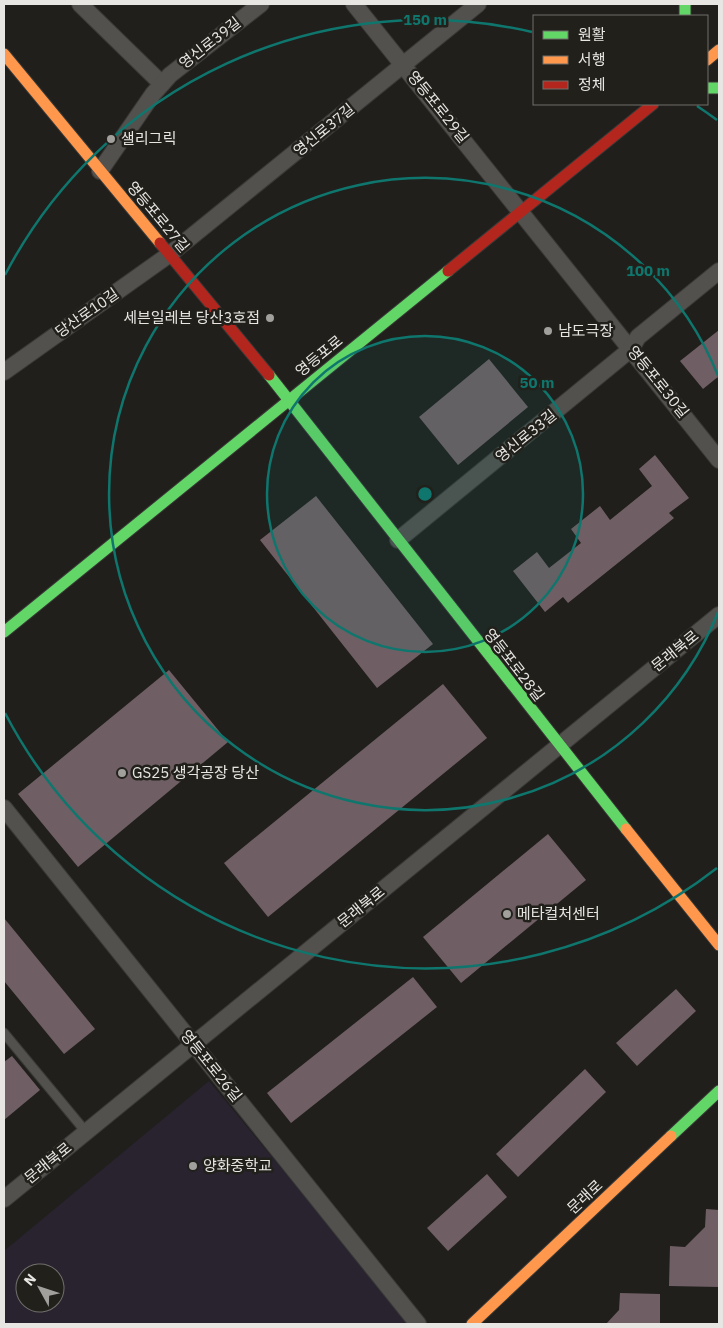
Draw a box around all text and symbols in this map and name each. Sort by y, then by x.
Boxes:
text: 150 m [403,10,447,29]
street label: 영신로39길 [175,13,244,73]
legend [533,15,708,105]
text: 원활 [578,25,606,44]
text: 서행 [578,50,606,69]
street label: 영등포로29길 [404,67,473,146]
text: 정체 [578,75,606,94]
street label: 영신로37길 [289,99,358,160]
place label: 샐리그릭 [121,129,176,148]
marker: 샐리그릭 [105,133,117,145]
street label: 영등포로27길 [123,177,194,256]
text: 100 m [626,261,670,280]
street label: 당산로10길 [51,284,122,341]
place label: 세븐일레븐 당산3호점 [123,308,260,327]
marker: 세븐일레븐 당산3호점 [264,312,276,324]
place label: 남도극장 [558,321,613,340]
marker: 남도극장 [542,325,554,337]
street label: 영등포로 [291,331,346,380]
street label: 영등포로30길 [624,342,693,421]
text: 50 m [520,373,554,392]
street label: 영신로33길 [491,405,560,466]
centre of rings [416,485,434,503]
street label: 영등포로28길 [480,625,549,705]
street label: 문래북로 [647,626,702,675]
place label: GS25 생각공장 당산 [132,763,259,782]
marker: GS25 생각공장 당산 [116,767,128,779]
street label: 문래북로 [333,882,388,931]
place label: 메타컬처센터 [517,904,600,923]
marker: 메타컬처센터 [501,908,513,920]
street label: 영등포로26길 [177,1026,246,1105]
street label: 문래북로 [20,1138,75,1187]
place label: 양화중학교 [203,1156,272,1175]
marker: 양화중학교 [187,1160,199,1172]
street label: 문래로 [563,1176,606,1218]
north arrow [15,1263,65,1313]
text: N [20,1270,40,1289]

